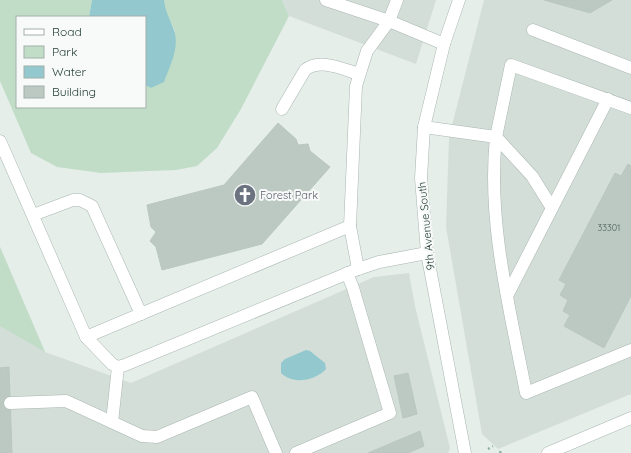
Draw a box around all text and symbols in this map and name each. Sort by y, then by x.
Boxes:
legend [16,16,146,108]
text: Road [52,24,82,39]
text: Park [52,44,77,59]
text: Water [52,64,87,79]
text: Building [52,84,96,99]
street label: 9th Avenue South [414,181,438,271]
church icon: Forest Park [232,182,258,208]
place label: Forest Park [260,188,318,202]
house number: 33301 [598,222,620,233]

